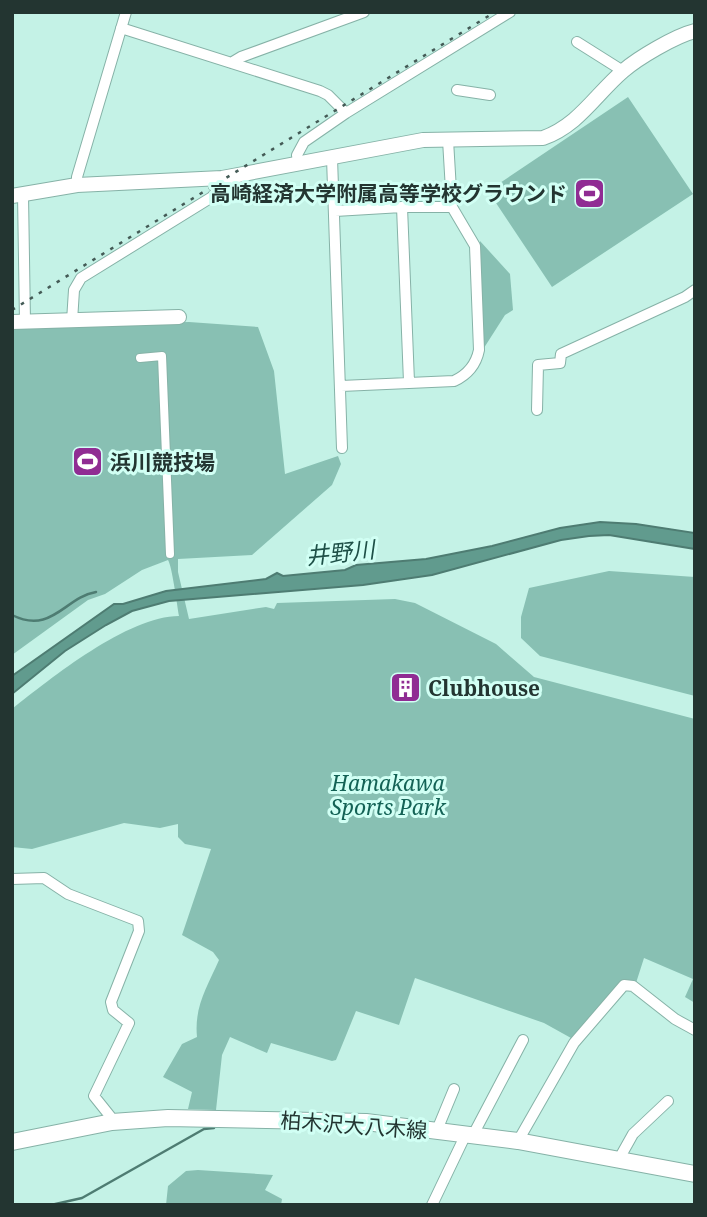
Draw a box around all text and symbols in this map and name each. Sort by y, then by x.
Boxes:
sports icon: 高崎経済大学附属高等学校グラウンド [573,176,607,210]
place label: 高崎経済大学附属高等学校グラウンド [210,179,567,207]
sports icon: 浜川競技場 [70,445,104,479]
place label: 浜川競技場 [110,448,215,476]
water label: 井野川 [304,532,379,572]
building icon: Clubhouse [388,671,422,705]
place label: Clubhouse [428,674,540,702]
park label: Hamakawa Sports Park [330,769,447,821]
street label: 柏木沢大八木線 [280,1106,428,1144]

